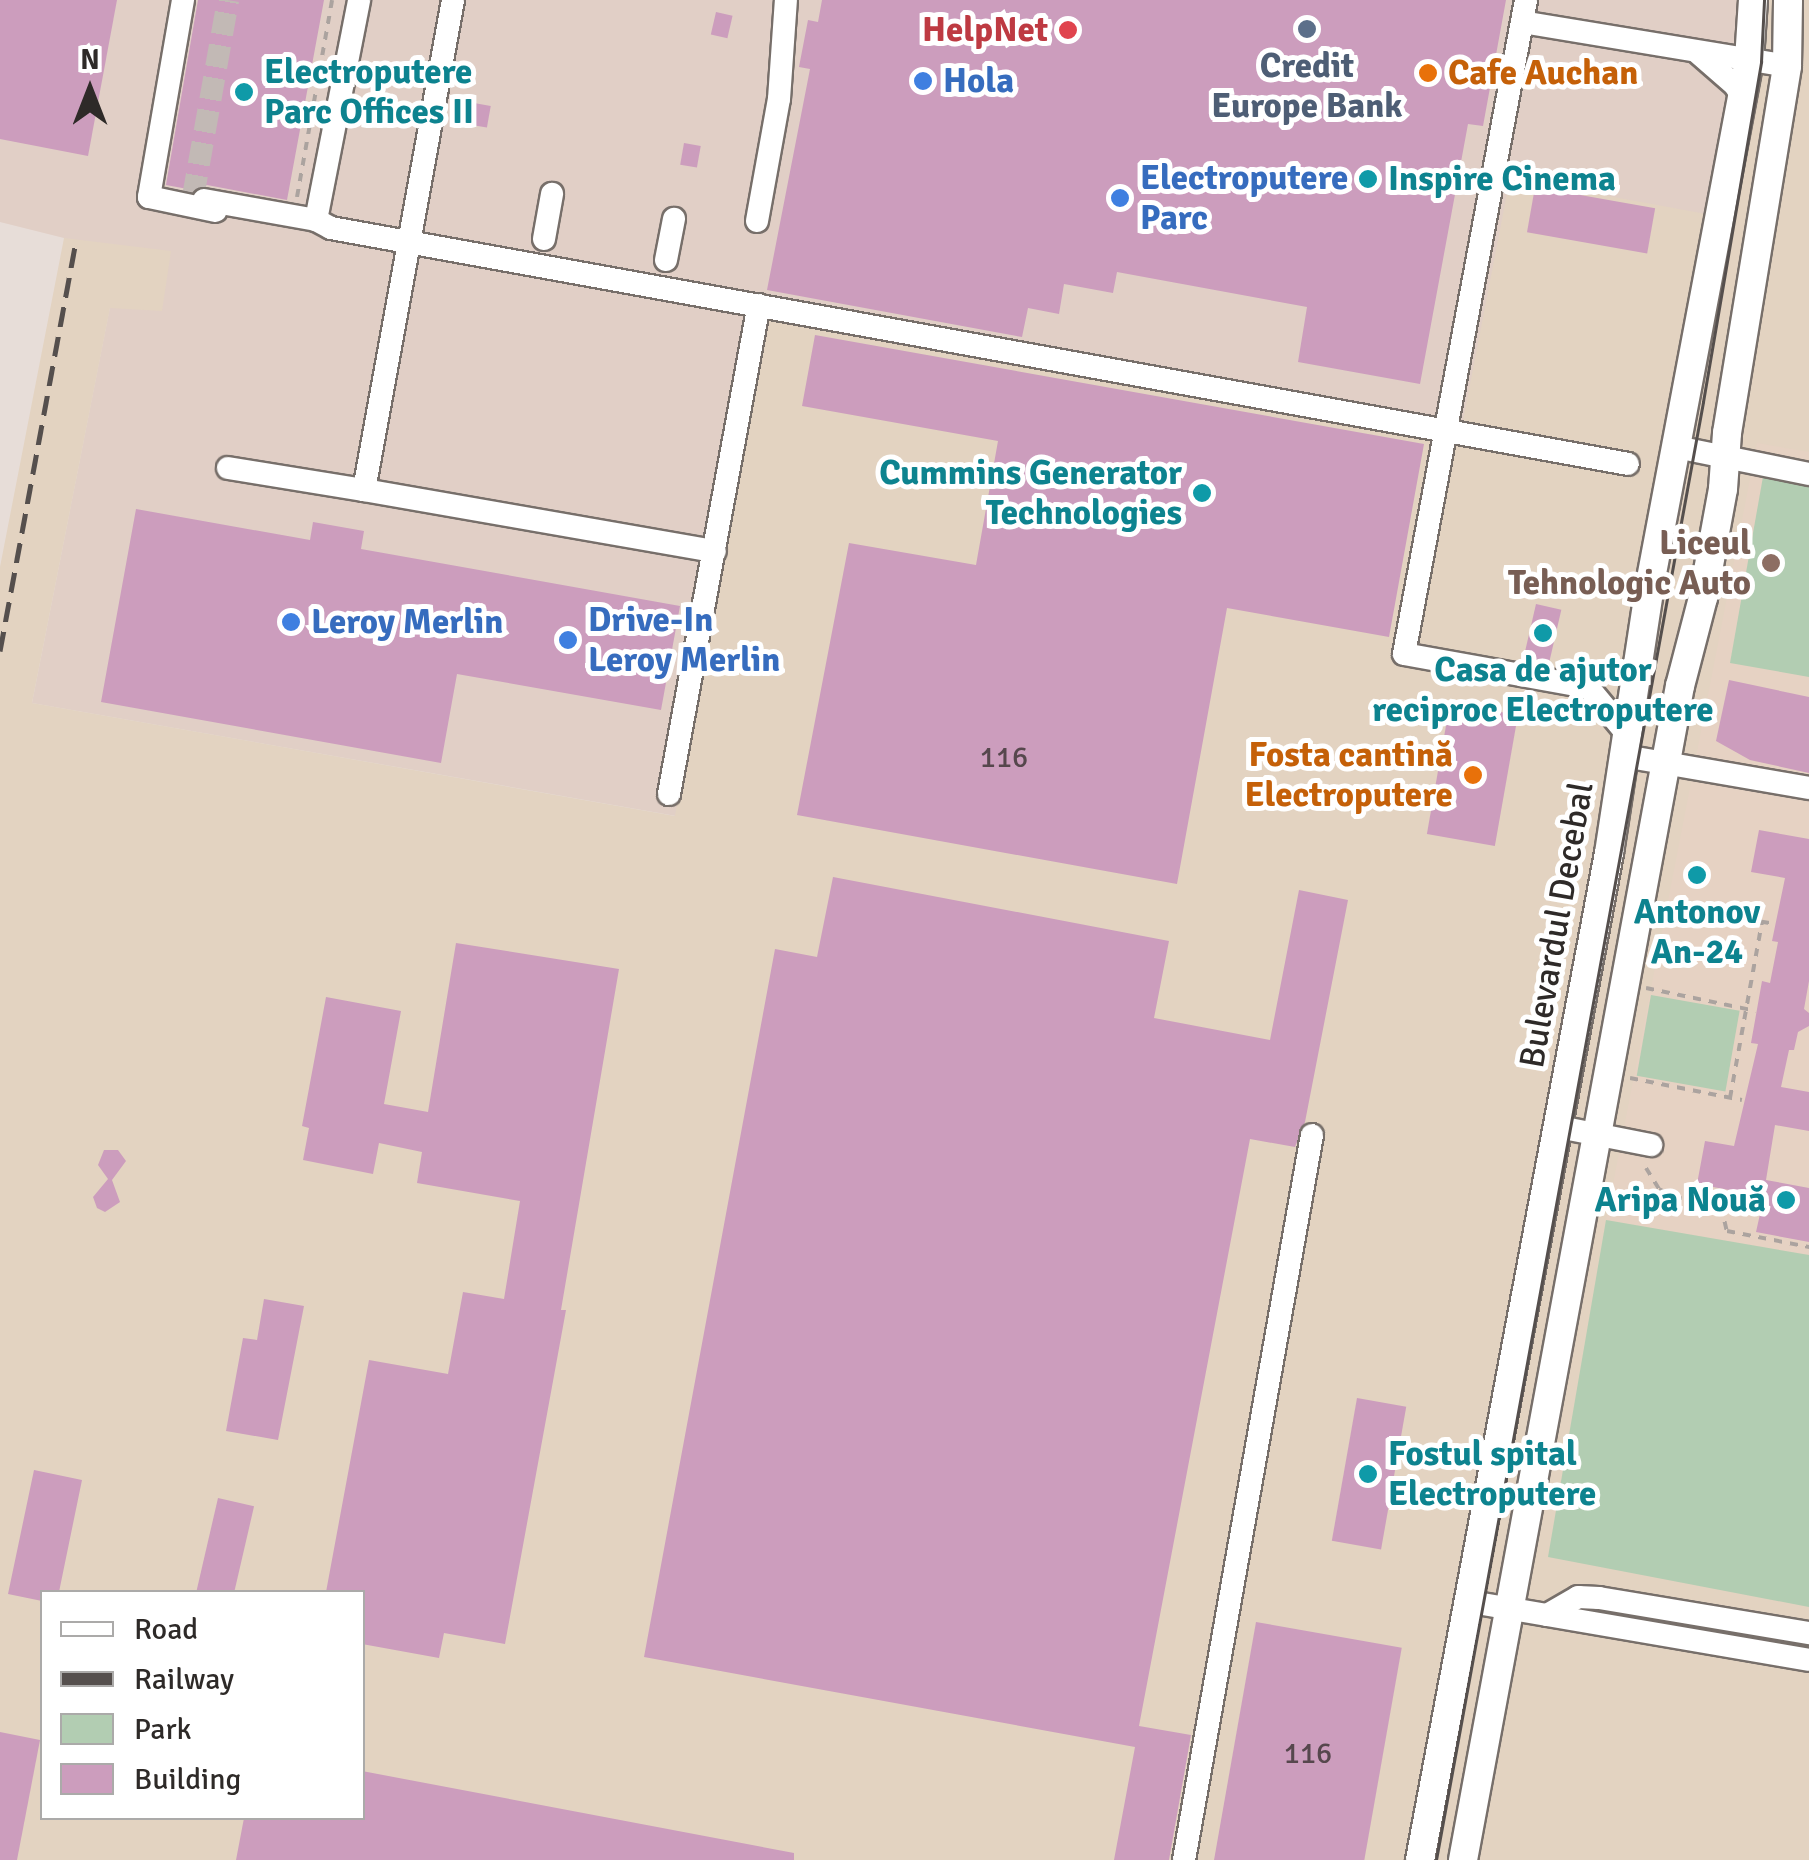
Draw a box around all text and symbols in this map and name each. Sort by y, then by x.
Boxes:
place label: HelpNet [922,9,1048,51]
marker: Credit Europe Bank [1296,18,1318,40]
marker: HelpNet [1057,19,1079,41]
north arrow [40,40,140,140]
text: N [80,43,100,77]
place label: Credit Europe Bank [1211,45,1403,127]
place label: Electroputere Parc Offices II [264,51,474,133]
place label: Cafe Auchan [1448,52,1638,94]
place label: Hola [943,60,1014,102]
marker: Cafe Auchan [1417,62,1439,84]
marker: Hola [912,70,934,92]
marker: Electroputere Parc Offices II [233,81,255,103]
place label: Electroputere Parc [1140,157,1348,239]
place label: Inspire Cinema [1388,158,1616,200]
marker: Inspire Cinema [1357,168,1379,190]
marker: Electroputere Parc [1109,187,1131,209]
place label: Cummins Generator Technologies [879,452,1182,534]
marker: Cummins Generator Technologies [1191,482,1213,504]
place label: Liceul Tehnologic Auto [1508,522,1751,604]
marker: Liceul Tehnologic Auto [1760,552,1782,574]
place label: Drive-In Leroy Merlin [588,599,780,681]
place label: Leroy Merlin [311,601,503,643]
marker: Leroy Merlin [280,611,302,633]
marker: Casa de ajutor reciproc Electroputere [1532,622,1554,644]
marker: Drive-In Leroy Merlin [557,629,579,651]
place label: Casa de ajutor reciproc Electroputere [1372,649,1714,731]
place label: Fosta cantină Electroputere [1245,734,1453,816]
house number: 116 [980,740,1028,776]
marker: Fosta cantină Electroputere [1462,764,1484,786]
street label: Bulevardul Decebal [1511,779,1603,1071]
marker: Antonov An-24 [1686,864,1708,886]
place label: Antonov An-24 [1634,891,1760,973]
place label: Aripa Nouă [1594,1179,1766,1221]
marker: Aripa Nouă [1775,1189,1797,1211]
place label: Fostul spital Electroputere [1388,1433,1596,1515]
marker: Fostul spital Electroputere [1357,1463,1379,1485]
legend [40,1590,365,1820]
text: Road [134,1611,198,1648]
text: Railway [134,1661,234,1698]
text: Park [134,1711,192,1748]
house number: 116 [1284,1736,1332,1772]
text: Building [134,1761,241,1798]

